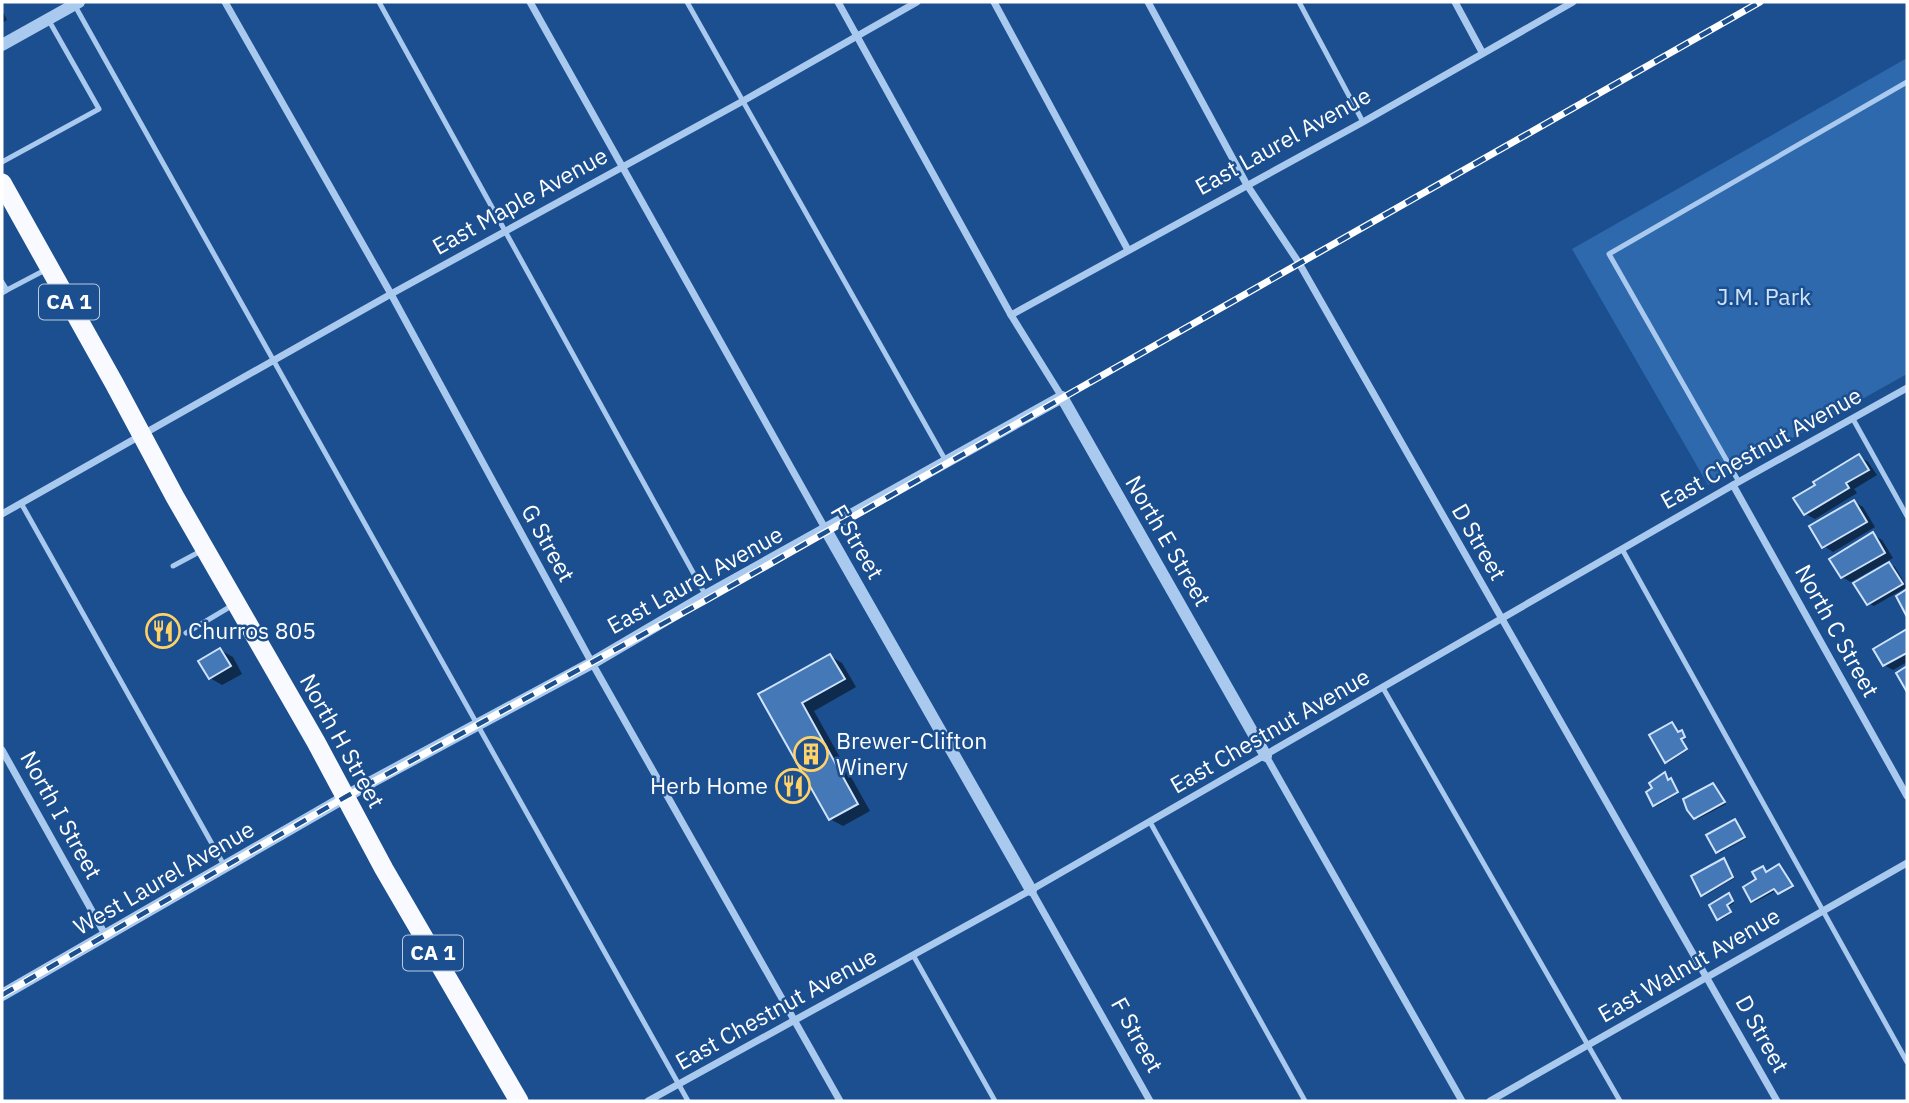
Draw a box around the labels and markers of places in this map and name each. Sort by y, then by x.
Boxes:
restaurant icon: Churros 805 [144,612,182,650]
place label: Churros 805 [188,615,316,645]
place label: Brewer-Clifton Winery [836,725,987,781]
building icon: Brewer-Clifton Winery [792,735,830,773]
restaurant icon: Herb Home [774,767,812,805]
place label: Herb Home [650,770,768,800]

